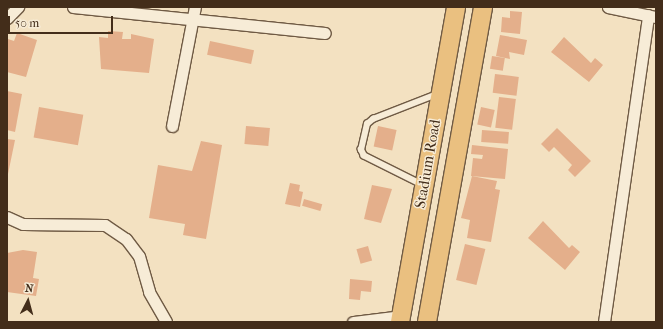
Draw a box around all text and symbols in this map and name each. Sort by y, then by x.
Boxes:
scale bar [10,8,115,34]
text: 50 m [15,16,39,30]
street label: Stadium Road [411,118,445,210]
north arrow [8,281,48,321]
text: N [24,282,34,295]

